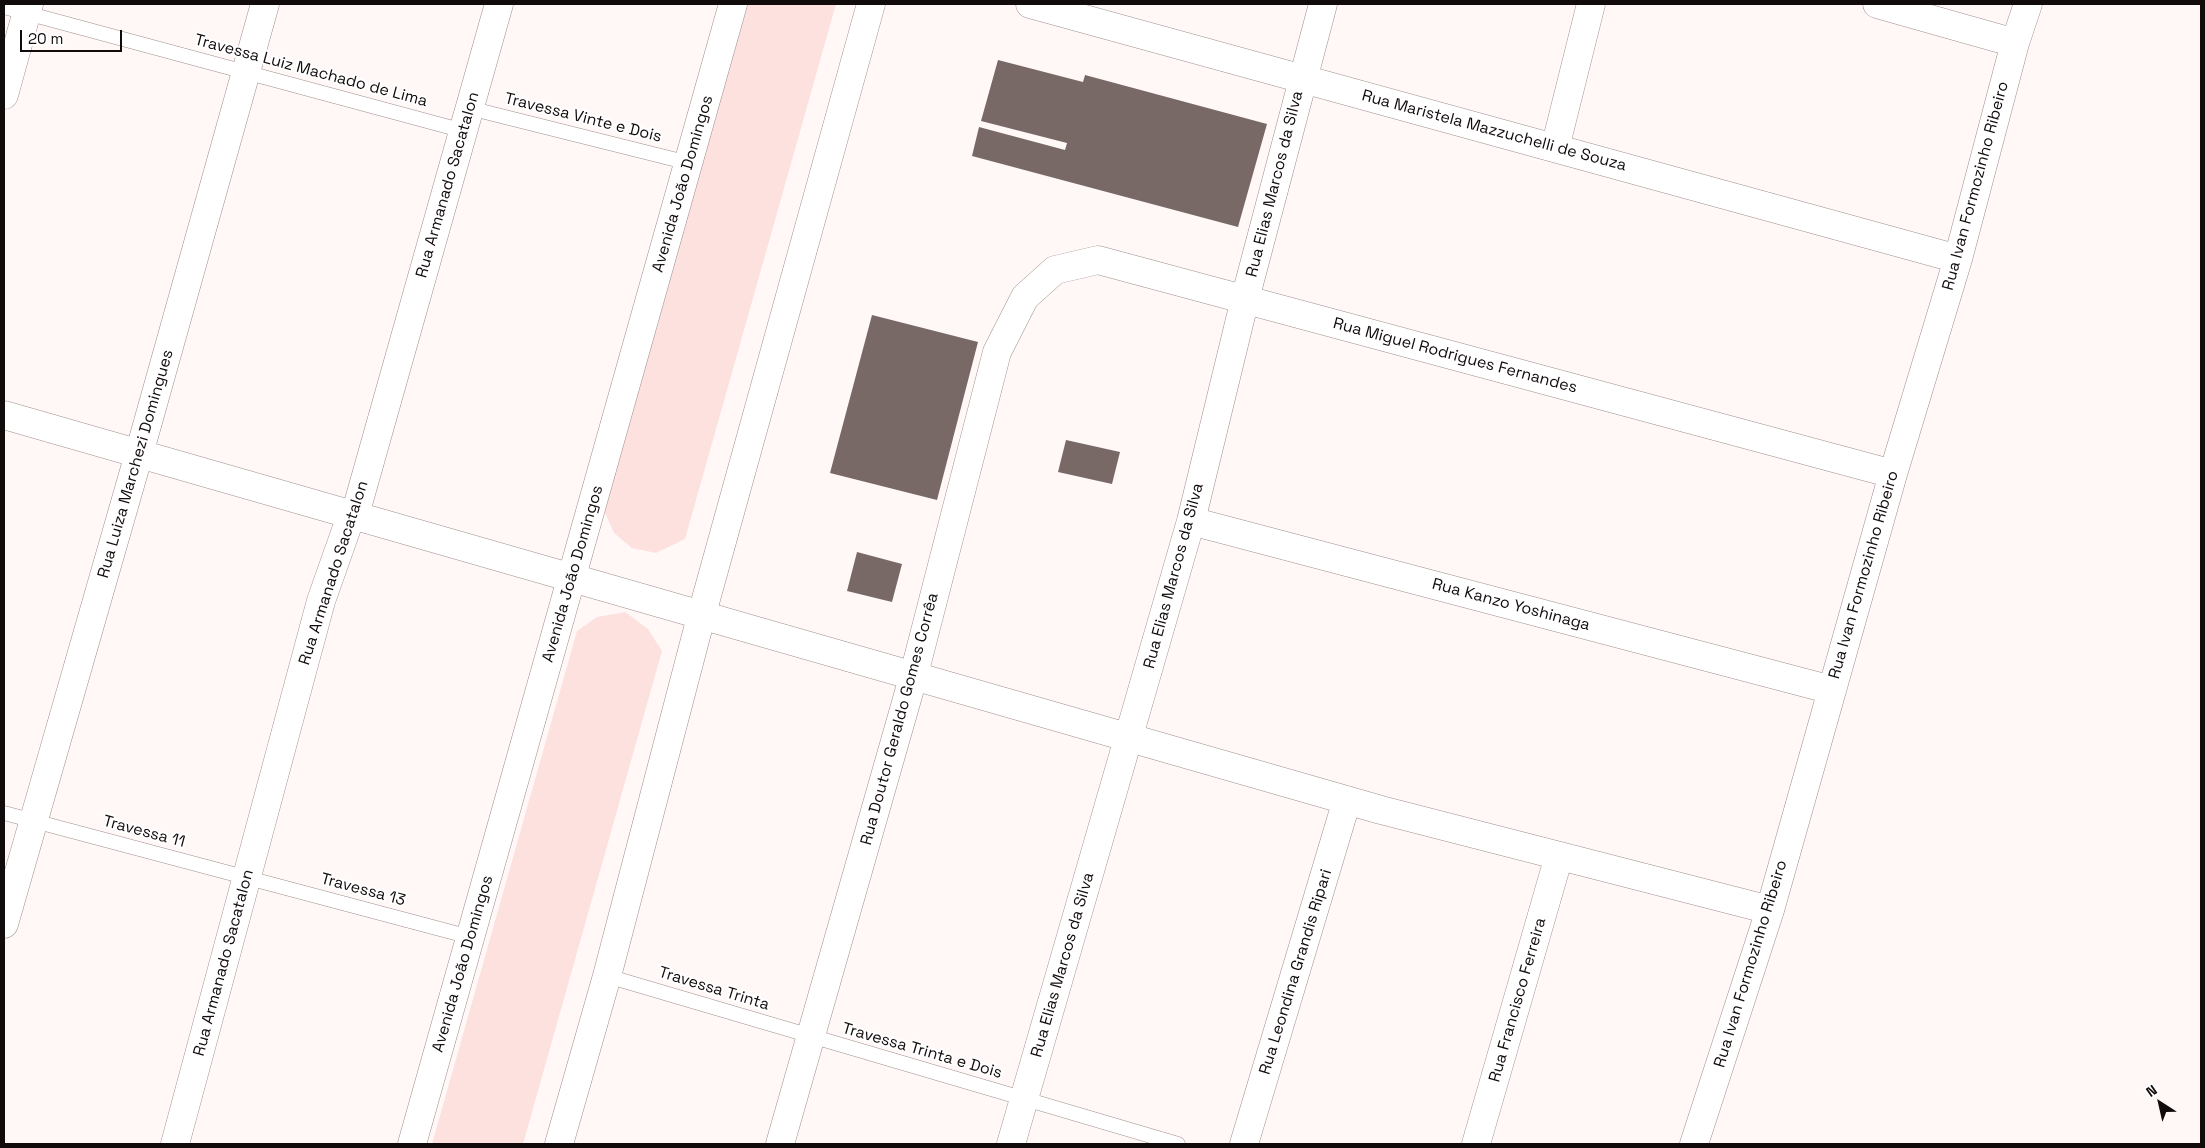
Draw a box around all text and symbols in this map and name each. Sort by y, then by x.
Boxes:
scale bar [22,20,125,52]
text: 20 m [28,29,63,48]
street label: Travessa Luiz Machado de Lima [192,31,430,111]
street label: Rua Ivan Formozinho Ribeiro [1939,79,2013,293]
street label: Rua Maristela Mazzuchelli de Souza [1360,86,1628,176]
street label: Travessa Vinte e Dois [503,89,663,147]
street label: Rua Elias Marcos da Silva [1243,89,1307,279]
street label: Rua Armanado Sacatalon [412,90,484,280]
street label: Avenida João Domingos [648,93,718,275]
street label: Rua Miguel Rodrigues Fernandes [1331,314,1579,398]
street label: Rua Luiza Marchezi Domingues [94,348,178,580]
street label: Rua Ivan Formozinho Ribeiro [1825,469,1903,681]
street label: Rua Armanado Sacatalon [295,478,373,668]
street label: Rua Elias Marcos da Silva [1140,481,1208,671]
street label: Avenida João Domingos [538,483,608,665]
street label: Rua Kanzo Yoshinaga [1430,575,1592,635]
street label: Rua Doutor Geraldo Gomes Corrêa [857,591,943,847]
street label: Travessa 11 [101,812,187,852]
street label: Rua Ivan Formozinho Ribeiro [1710,858,1792,1070]
street label: Rua Leondina Grandis Ripari [1256,867,1336,1077]
street label: Rua Armanado Sacatalon [190,868,258,1058]
street label: Travessa 13 [319,869,407,911]
street label: Rua Elias Marcos da Silva [1027,870,1099,1060]
street label: Avenida João Domingos [428,873,498,1055]
street label: Rua Francisco Ferreira [1485,916,1551,1084]
street label: Travessa Trinta [656,963,772,1015]
street label: Travessa Trinta e Dois [840,1019,1004,1083]
north arrow [2135,1078,2185,1128]
text: N [2142,1081,2160,1101]

